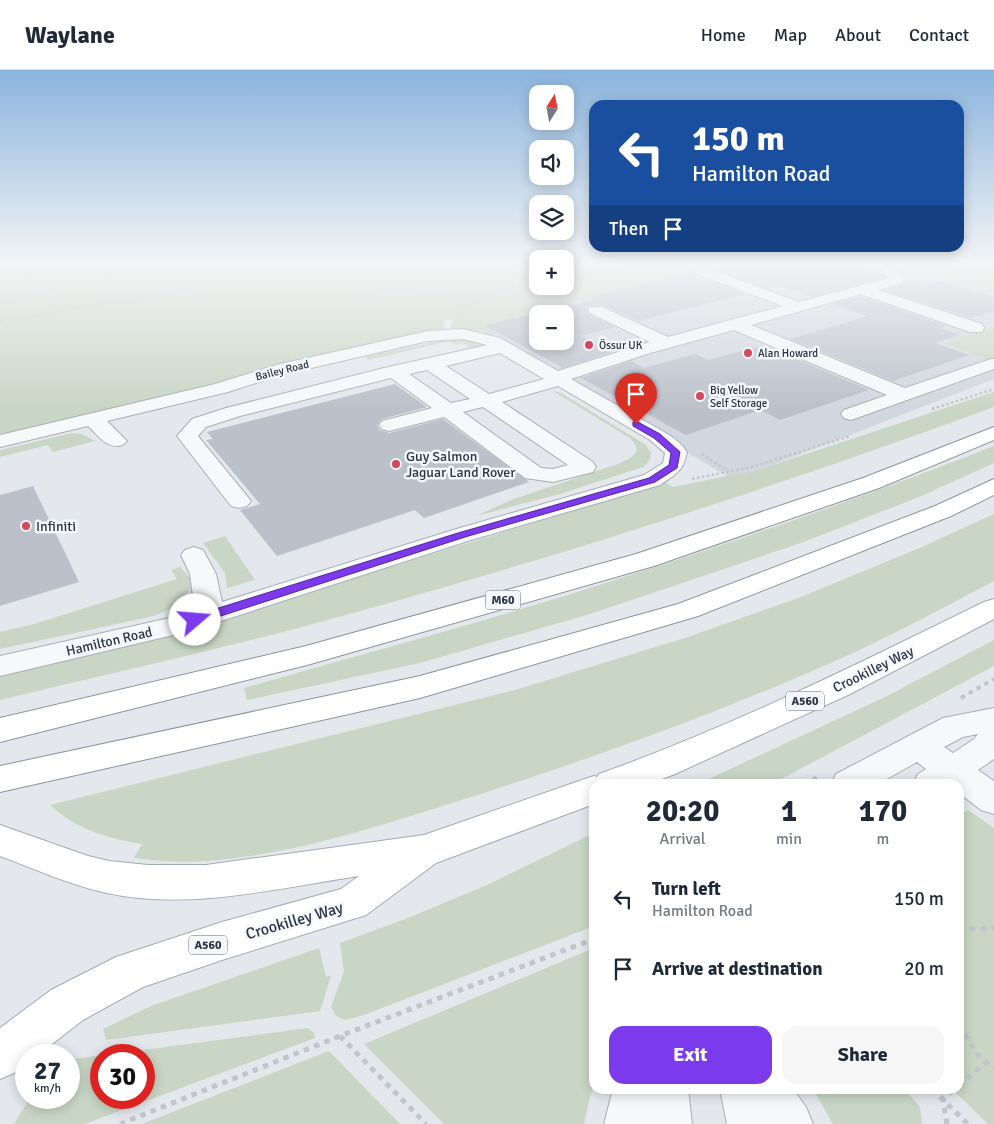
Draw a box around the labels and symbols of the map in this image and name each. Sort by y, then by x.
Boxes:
north arrow [529,85,574,130]
place label: Össur UK [599,338,643,352]
marker: Össur UK [583,339,595,351]
marker: Alan Howard [742,347,754,359]
place label: Alan Howard [758,347,818,360]
street label: Bailey Road [254,358,310,383]
pin [615,373,657,424]
place label: Big Yellow Self Storage [710,384,767,410]
marker: Big Yellow Self Storage [694,390,706,402]
place label: Guy Salmon Jaguar Land Rover [406,448,516,481]
marker: Guy Salmon Jaguar Land Rover [390,458,402,470]
place label: Infiniti [36,518,76,535]
marker: Infiniti [20,520,32,532]
road number: M60 [486,590,520,610]
position arrow [168,593,220,645]
street label: Hamilton Road [64,623,154,660]
street label: Crookilley Way [830,642,917,696]
road number: A560 [786,692,824,710]
street label: Crookilley Way [243,897,346,944]
road number: A560 [189,936,227,954]
speed limit sign: 30 [90,1044,155,1109]

